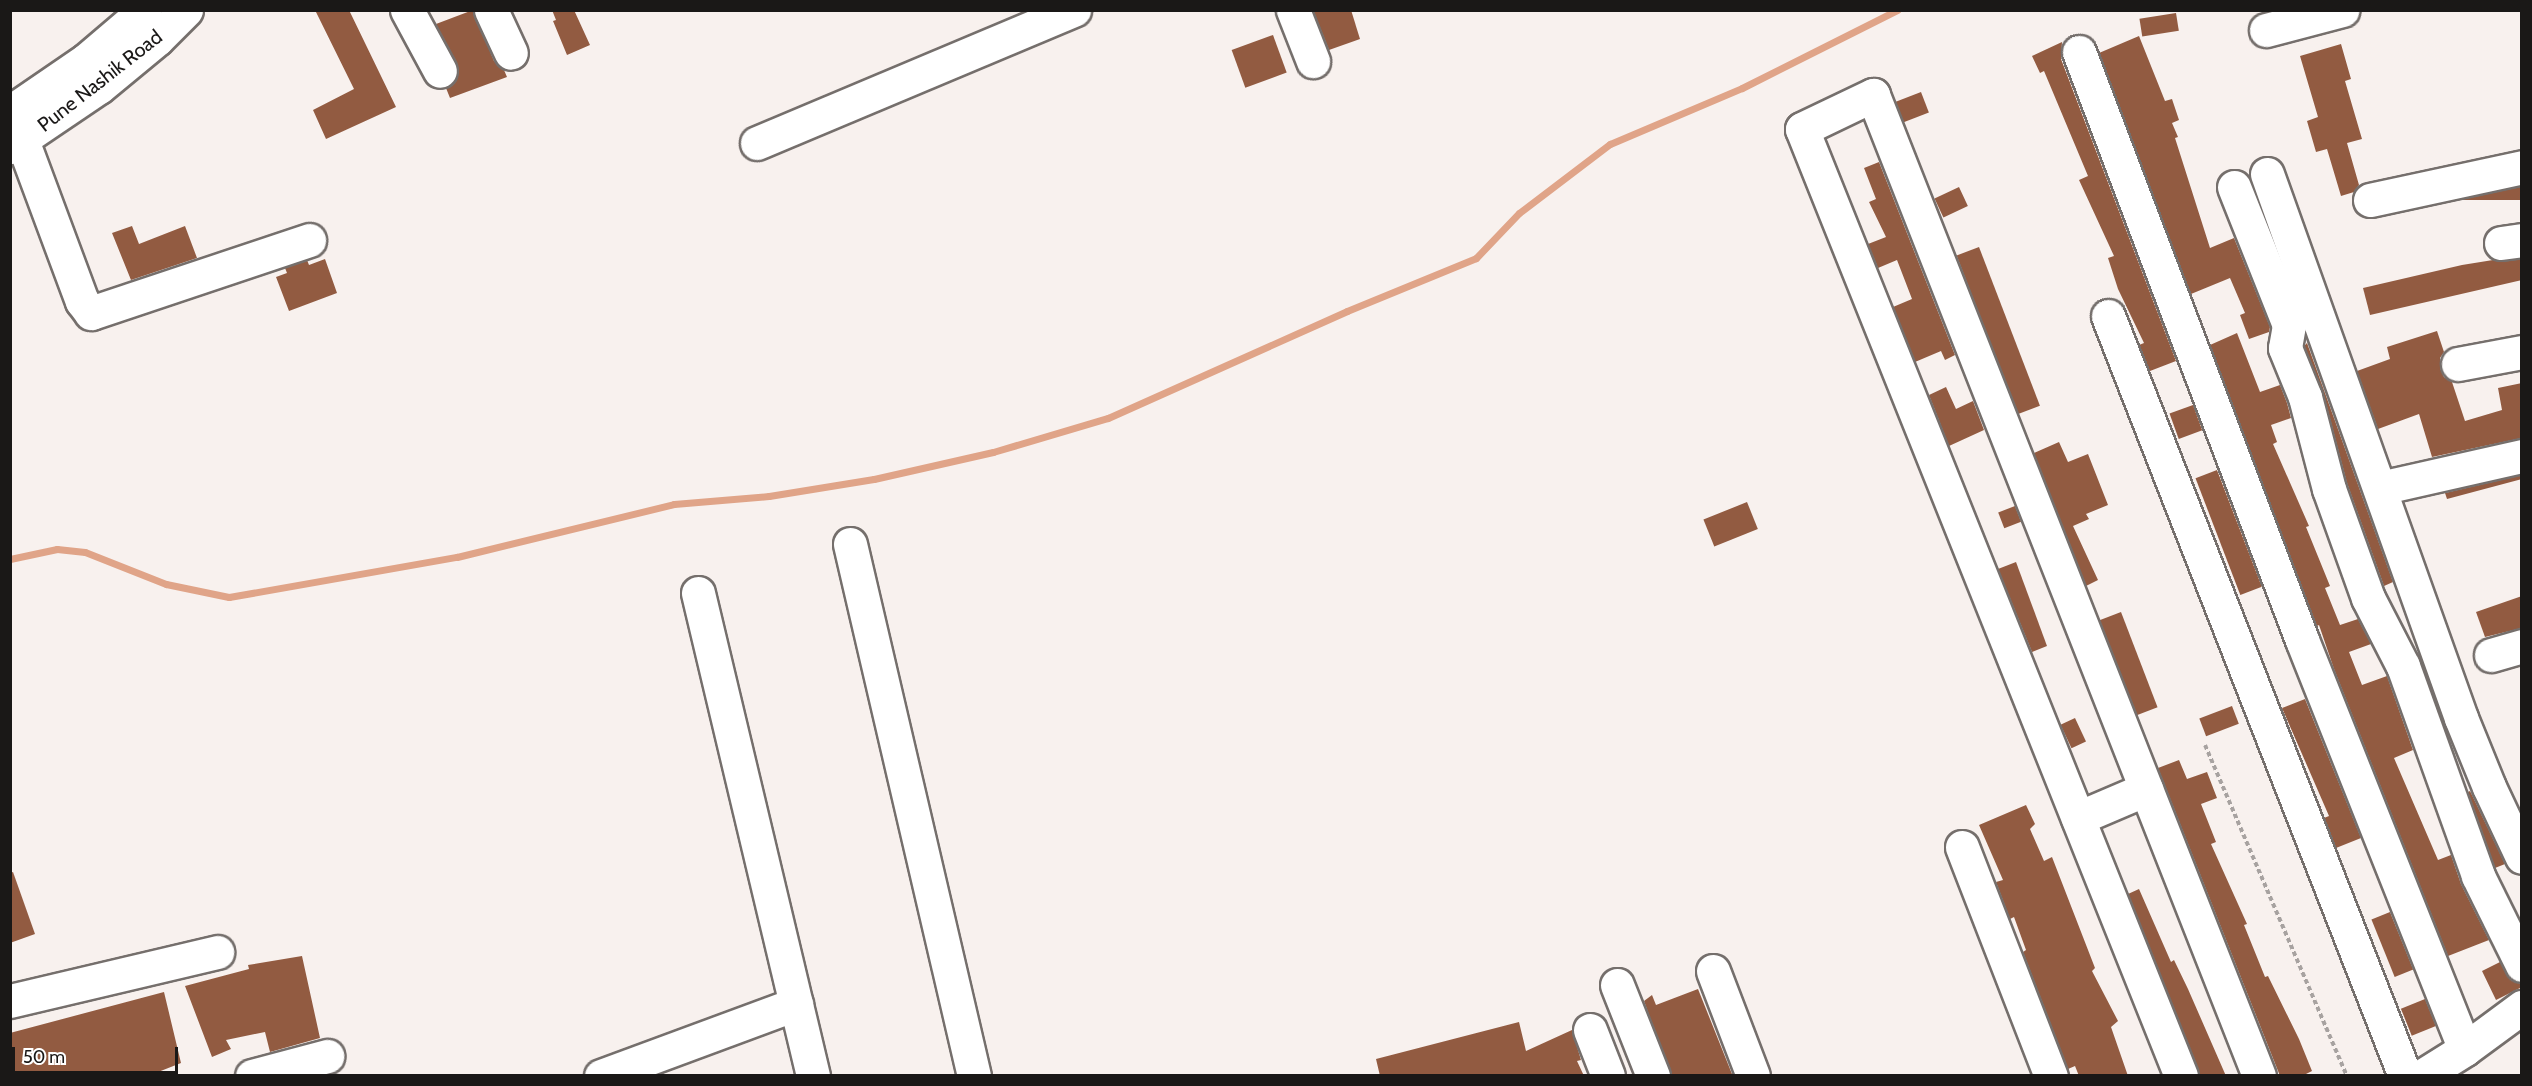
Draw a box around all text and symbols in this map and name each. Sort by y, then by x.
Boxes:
street label: Pune Nashik Road [33,25,167,137]
scale bar [15,1035,182,1073]
text: 50 m [23,1046,65,1068]

